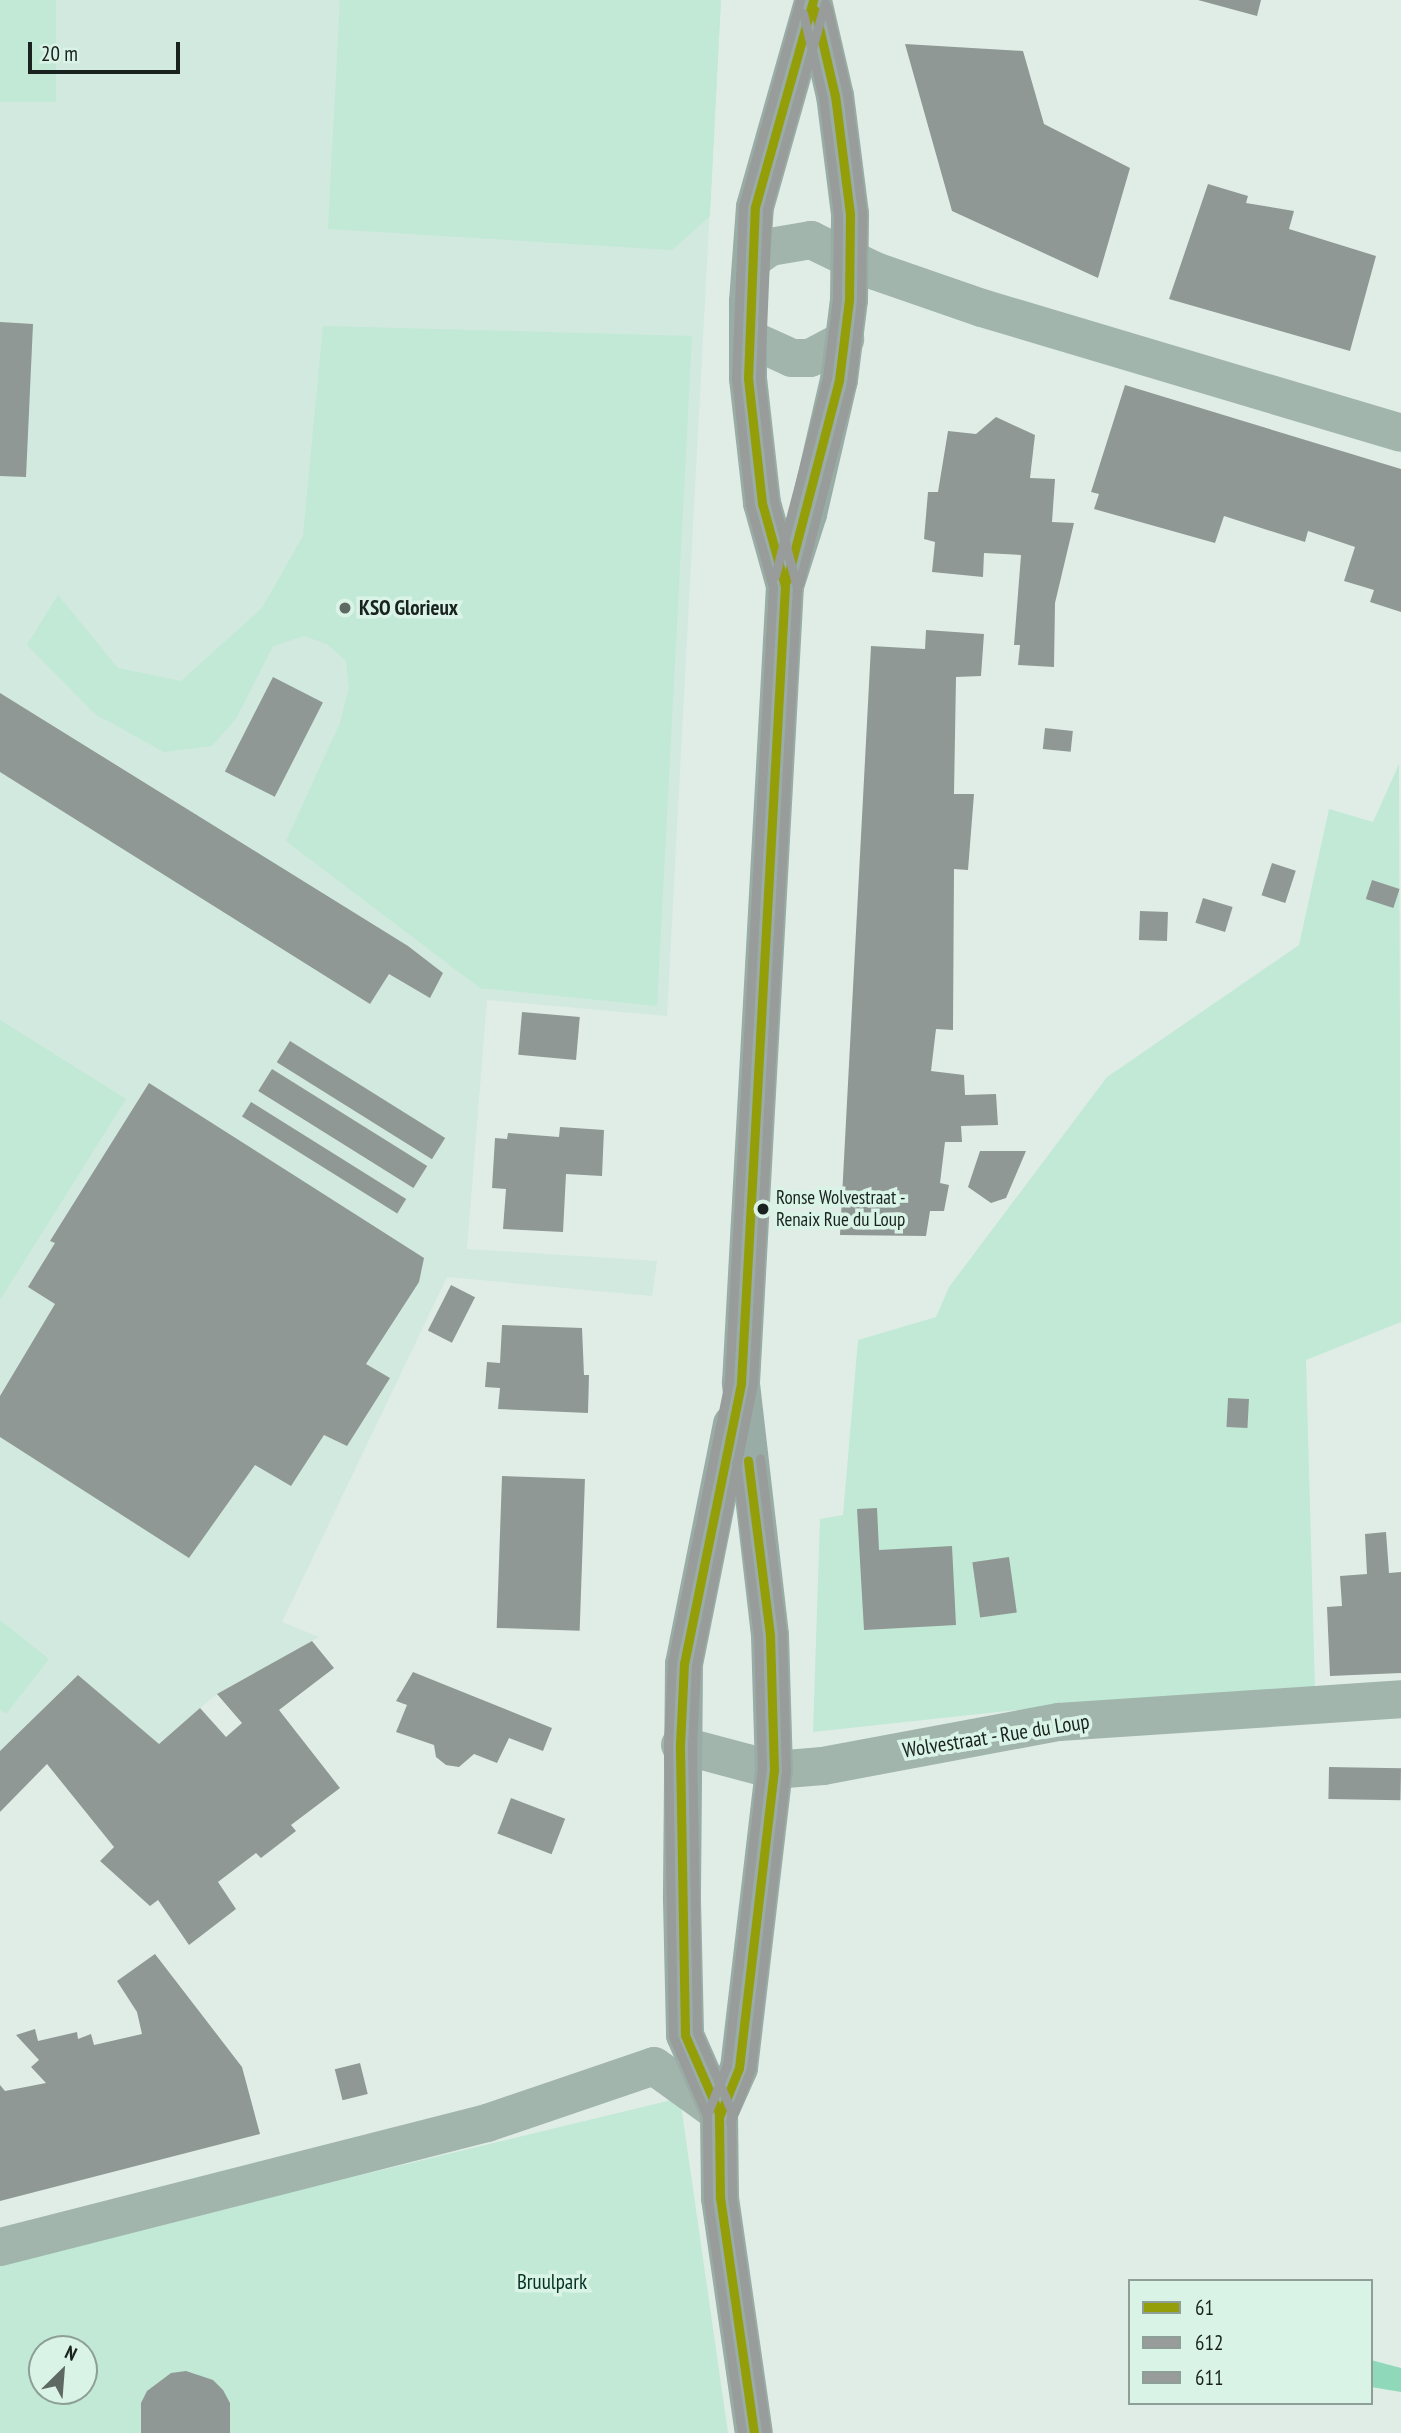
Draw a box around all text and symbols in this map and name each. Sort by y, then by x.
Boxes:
scale bar [32,28,184,72]
text: 20 m [41,40,78,67]
place label: KSO Glorieux [359,595,458,621]
marker: KSO Glorieux [337,600,353,616]
place label: Ronse Wolvestraat - Renaix Rue du Loup [776,1187,906,1231]
marker: Ronse Wolvestraat - Renaix Rue du Loup [756,1202,770,1216]
street label: Wolvestraat - Rue du Loup [900,1709,1092,1763]
park label: Bruulpark [517,2269,587,2295]
legend [1128,2279,1373,2405]
text: 61 [1195,2294,1214,2321]
text: 612 [1195,2329,1223,2356]
north arrow [28,2335,98,2405]
text: N [61,2340,81,2366]
text: 611 [1195,2364,1223,2391]

